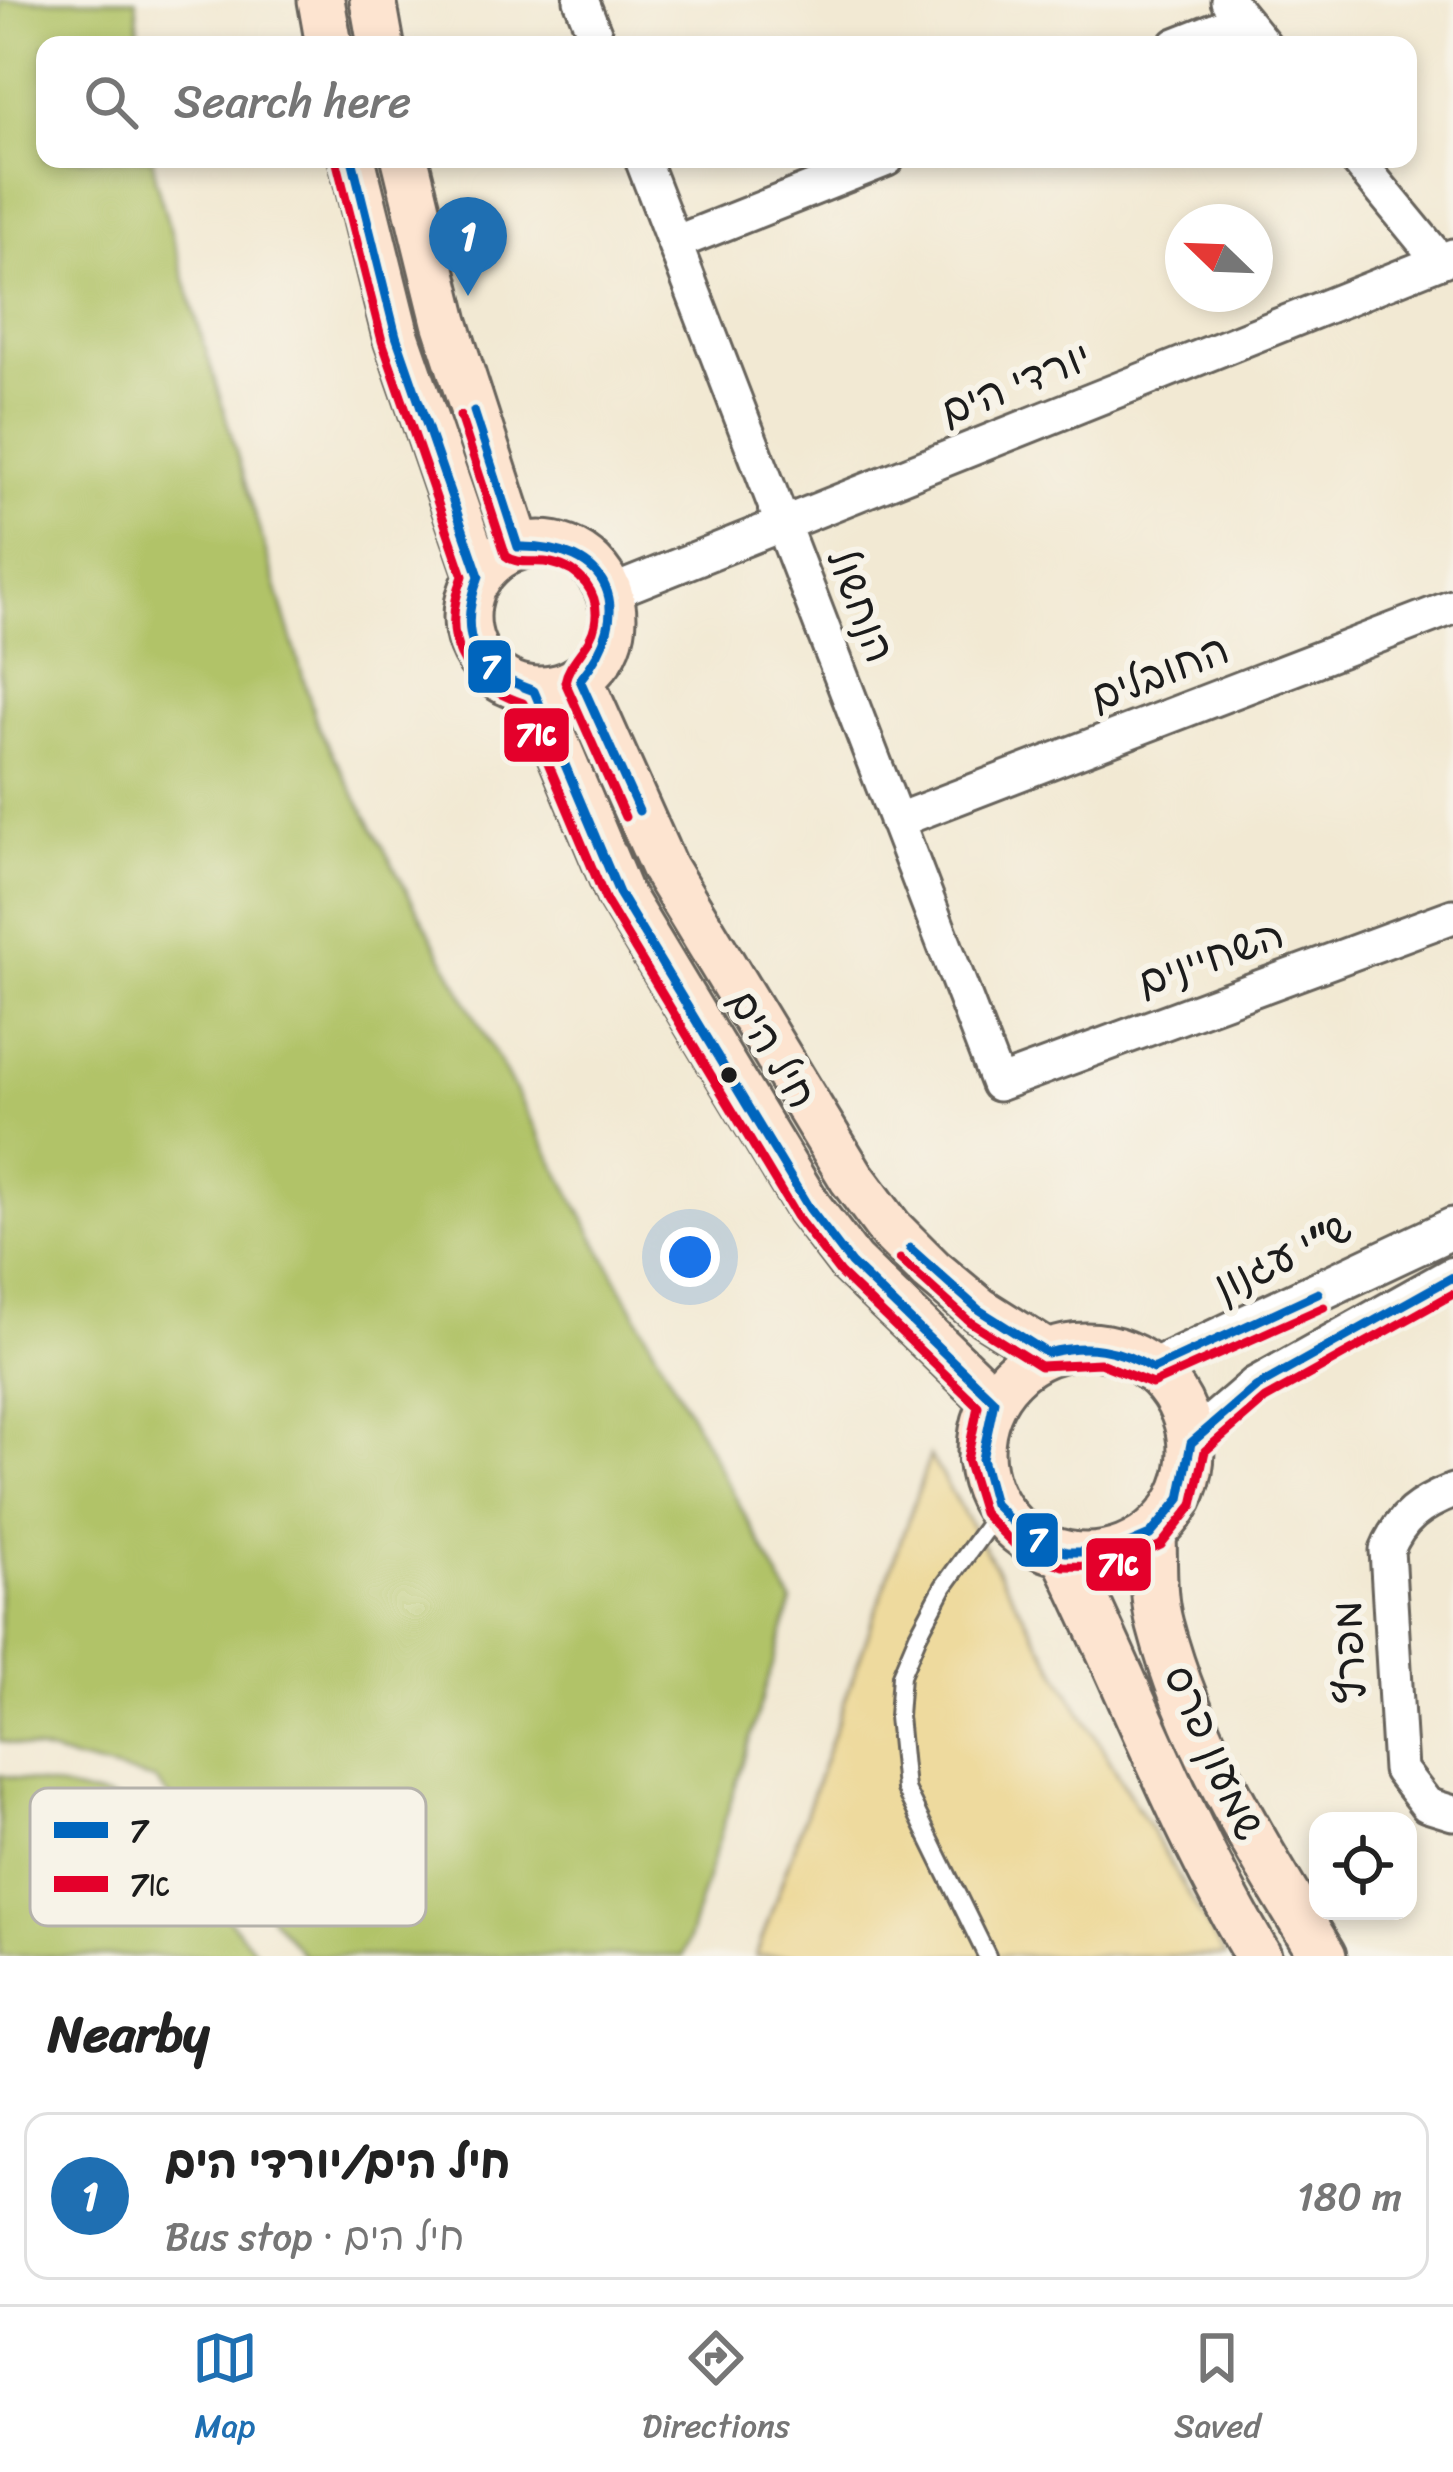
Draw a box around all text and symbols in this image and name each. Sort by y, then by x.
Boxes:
search box [36,36,1417,168]
text: Search here [174,62,411,142]
icon: search [78,69,144,135]
pin: 1 [429,197,507,296]
north arrow [1165,204,1273,312]
street label: יורדי הים [928,320,1103,448]
street label: הנחשול [805,537,917,674]
street label: החובלים [1079,612,1240,733]
line badge: 7 [466,638,513,695]
text: 7 [481,638,502,696]
line badge: 7א [502,706,571,764]
text: 7א [515,706,557,764]
street label: השחיינים [1126,897,1295,1019]
street label: חיל הים [707,974,837,1123]
unlabelled marker [718,1064,740,1086]
street label: ש"י עגנון [1200,1191,1365,1322]
your location [660,1227,720,1287]
line badge: 7 [1014,1511,1060,1569]
text: 7 [1028,1511,1049,1569]
line badge: 7א [1084,1536,1153,1593]
text: 7א [1097,1536,1139,1594]
street label: מפרץ [1309,1599,1389,1705]
street label: שמעון פרס [1142,1652,1286,1853]
legend [30,1788,426,1926]
text: 7 [129,1802,150,1860]
map controls [1309,1812,1417,1920]
button: locate [1309,1812,1417,1920]
text: 7א [129,1856,170,1914]
text: Nearby [48,1989,209,2079]
text: חיל הים/יורדי הים [165,2122,510,2202]
text: 1 [82,2162,98,2231]
text: 180 m [1297,2162,1402,2231]
text: Bus stop · חיל הים [165,2202,464,2271]
tab: Map [192,2325,258,2455]
tab: Directions [642,2325,790,2455]
tab: Saved [1174,2325,1261,2455]

